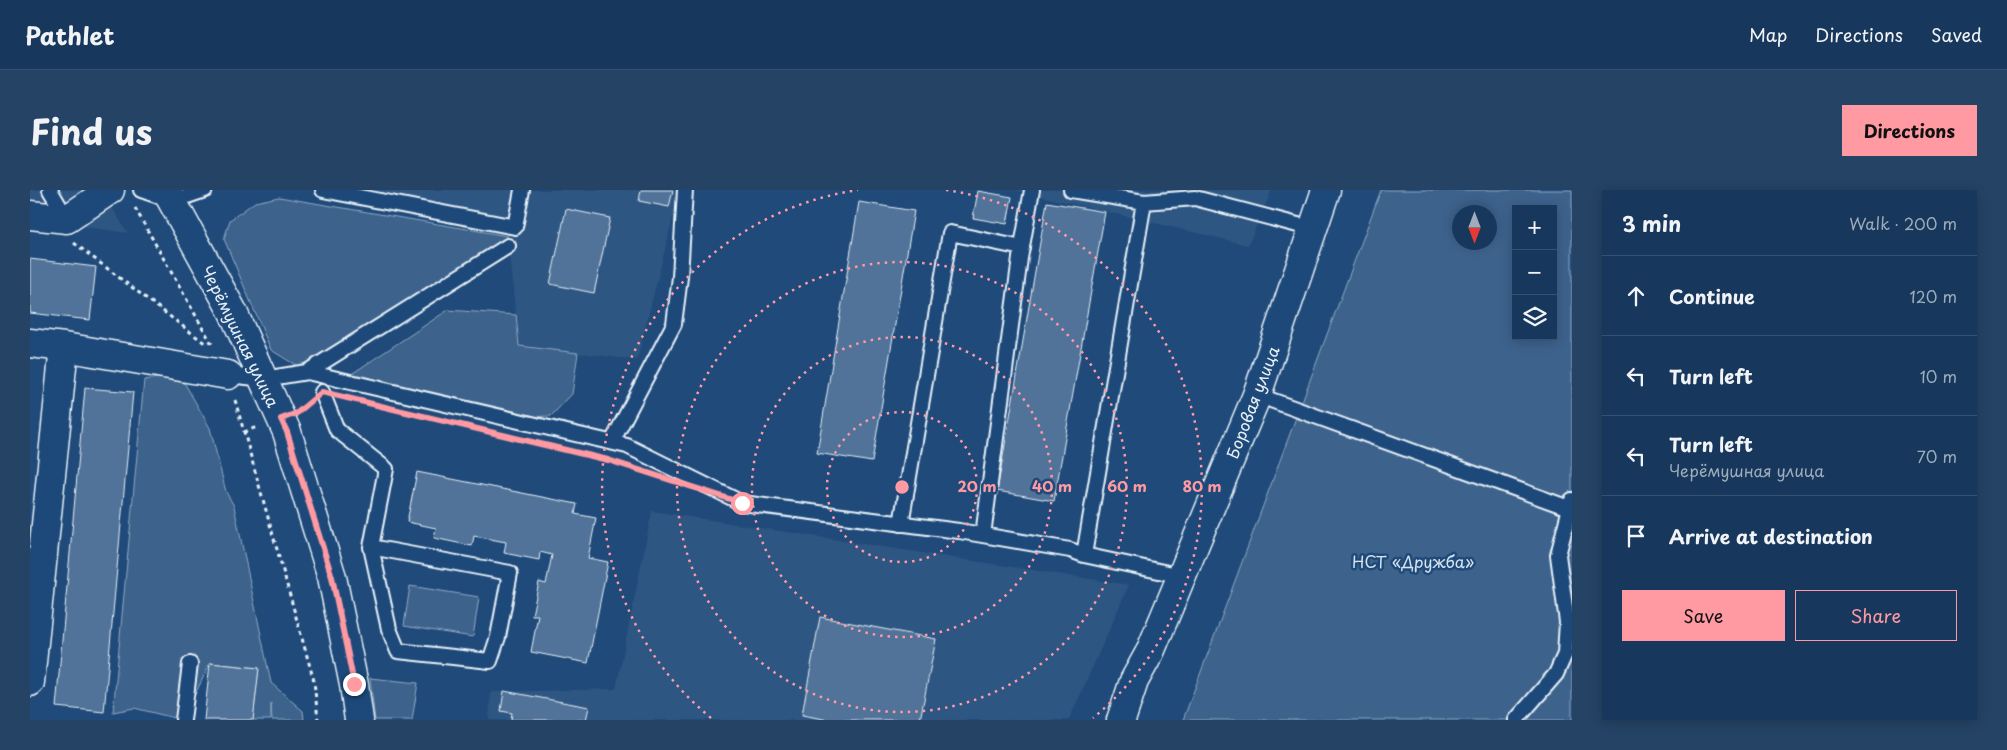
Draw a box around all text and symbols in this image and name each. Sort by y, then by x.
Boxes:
text: Pathlet [25,17,115,53]
text: Map [1749,21,1787,48]
text: Directions [1815,21,1903,48]
text: Saved [1931,21,1982,48]
text: Find us [30,104,152,157]
button: Directions [1842,105,1977,156]
north arrow [1452,205,1497,250]
map controls [1512,205,1557,340]
button: + [1512,205,1557,250]
text: 3 min [1622,207,1681,239]
text: Walk · 200 m [1849,211,1957,235]
button: − [1512,250,1557,295]
street label: Черёмушная улица [196,261,286,411]
icon: ahead [1622,282,1650,310]
text: Continue [1669,282,1755,310]
text: 120 m [1910,284,1957,308]
button: layers [1512,295,1557,340]
street label: Боровая улица [1220,342,1284,462]
icon: left [1622,362,1650,390]
text: Turn left [1669,362,1753,390]
text: 10 m [1920,364,1957,388]
text: Turn left [1669,430,1753,458]
icon: left [1622,442,1650,470]
text: 70 m [1917,444,1957,468]
text: Черёмушная улица [1669,458,1824,482]
text: 20 m [958,474,996,497]
text: 40 m [1032,474,1072,497]
text: 60 m [1107,474,1147,497]
text: 80 m [1182,474,1222,497]
centre of rings [893,478,911,496]
route start [731,492,754,515]
icon: arrive [1622,522,1650,550]
text: Arrive at destination [1669,522,1873,550]
park label: НСТ «Дружба» [1352,549,1474,573]
button: Save [1622,590,1785,641]
button: Share [1795,590,1957,641]
route end [343,673,366,696]

